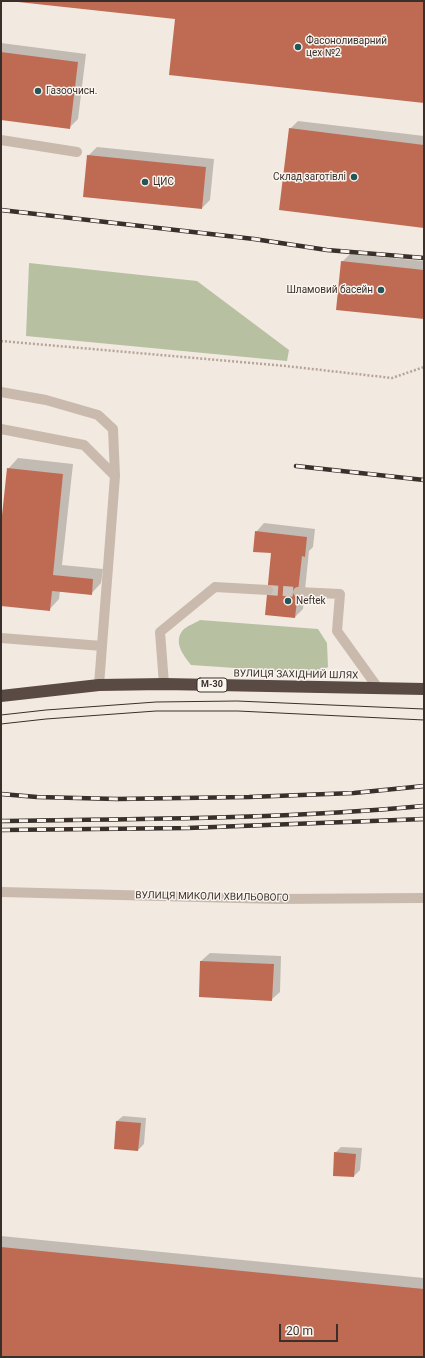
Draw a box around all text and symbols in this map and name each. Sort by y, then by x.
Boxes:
place label: Фасоноливарний цех №2 [306,35,387,58]
marker: Фасоноливарний цех №2 [293,42,303,52]
place label: Газоочисн. [46,85,97,97]
marker: Газоочисн. [33,86,43,96]
place label: Склад заготівлі [273,171,346,183]
marker: Склад заготівлі [349,172,359,182]
place label: ЦИС [153,176,174,188]
marker: ЦИС [140,177,150,187]
place label: Шламовий басейн [286,284,373,296]
marker: Шламовий басейн [376,285,386,295]
place label: Neftek [296,595,326,607]
marker: Neftek [283,596,293,606]
street label: ВУЛИЦЯ ЗАХІДНИЙ ШЛЯХ [234,668,358,682]
road number: М-30 [197,678,227,692]
street label: ВУЛИЦЯ МИКОЛИ ХВИЛЬОВОГО [135,890,289,904]
scale bar [281,1316,340,1342]
text: 20 m [286,1324,313,1338]

